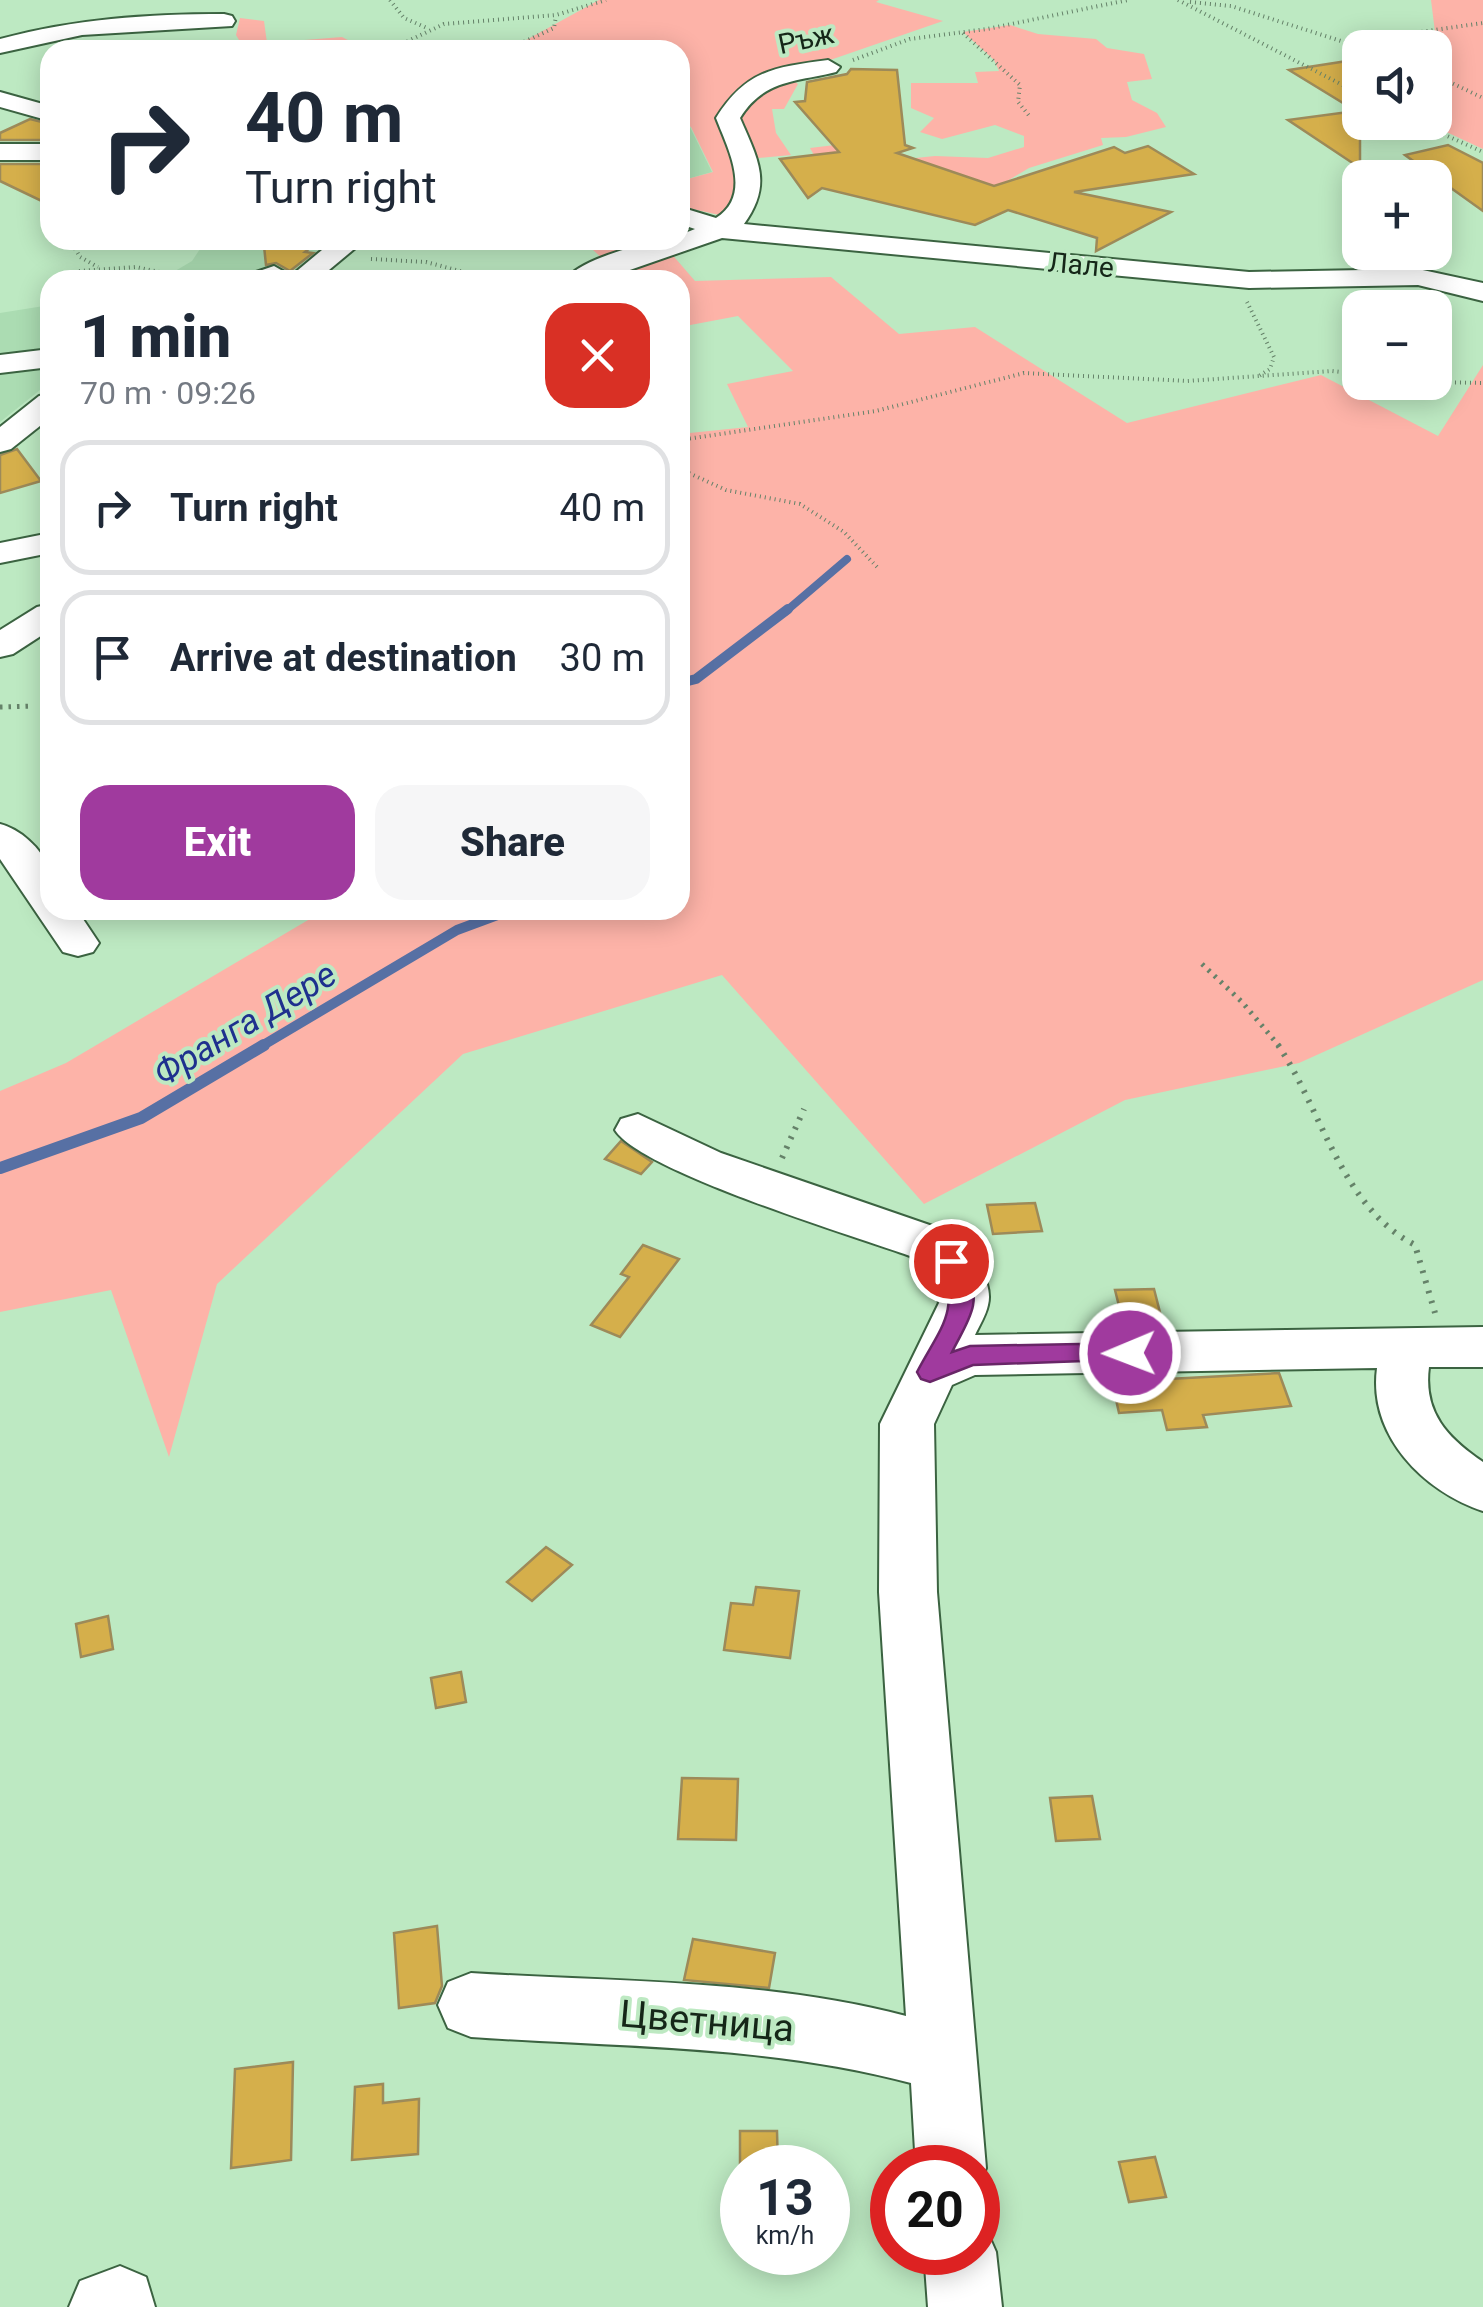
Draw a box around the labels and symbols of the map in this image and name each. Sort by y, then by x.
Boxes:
street label: Ръж [775,17,838,61]
street label: Лале [1047,246,1115,284]
water label: Франга Дере [146,954,344,1094]
pin [909,1219,994,1304]
position arrow [1078,1301,1182,1405]
street label: Цветница [618,1991,796,2051]
speed limit sign: 20 [870,2145,1000,2275]

